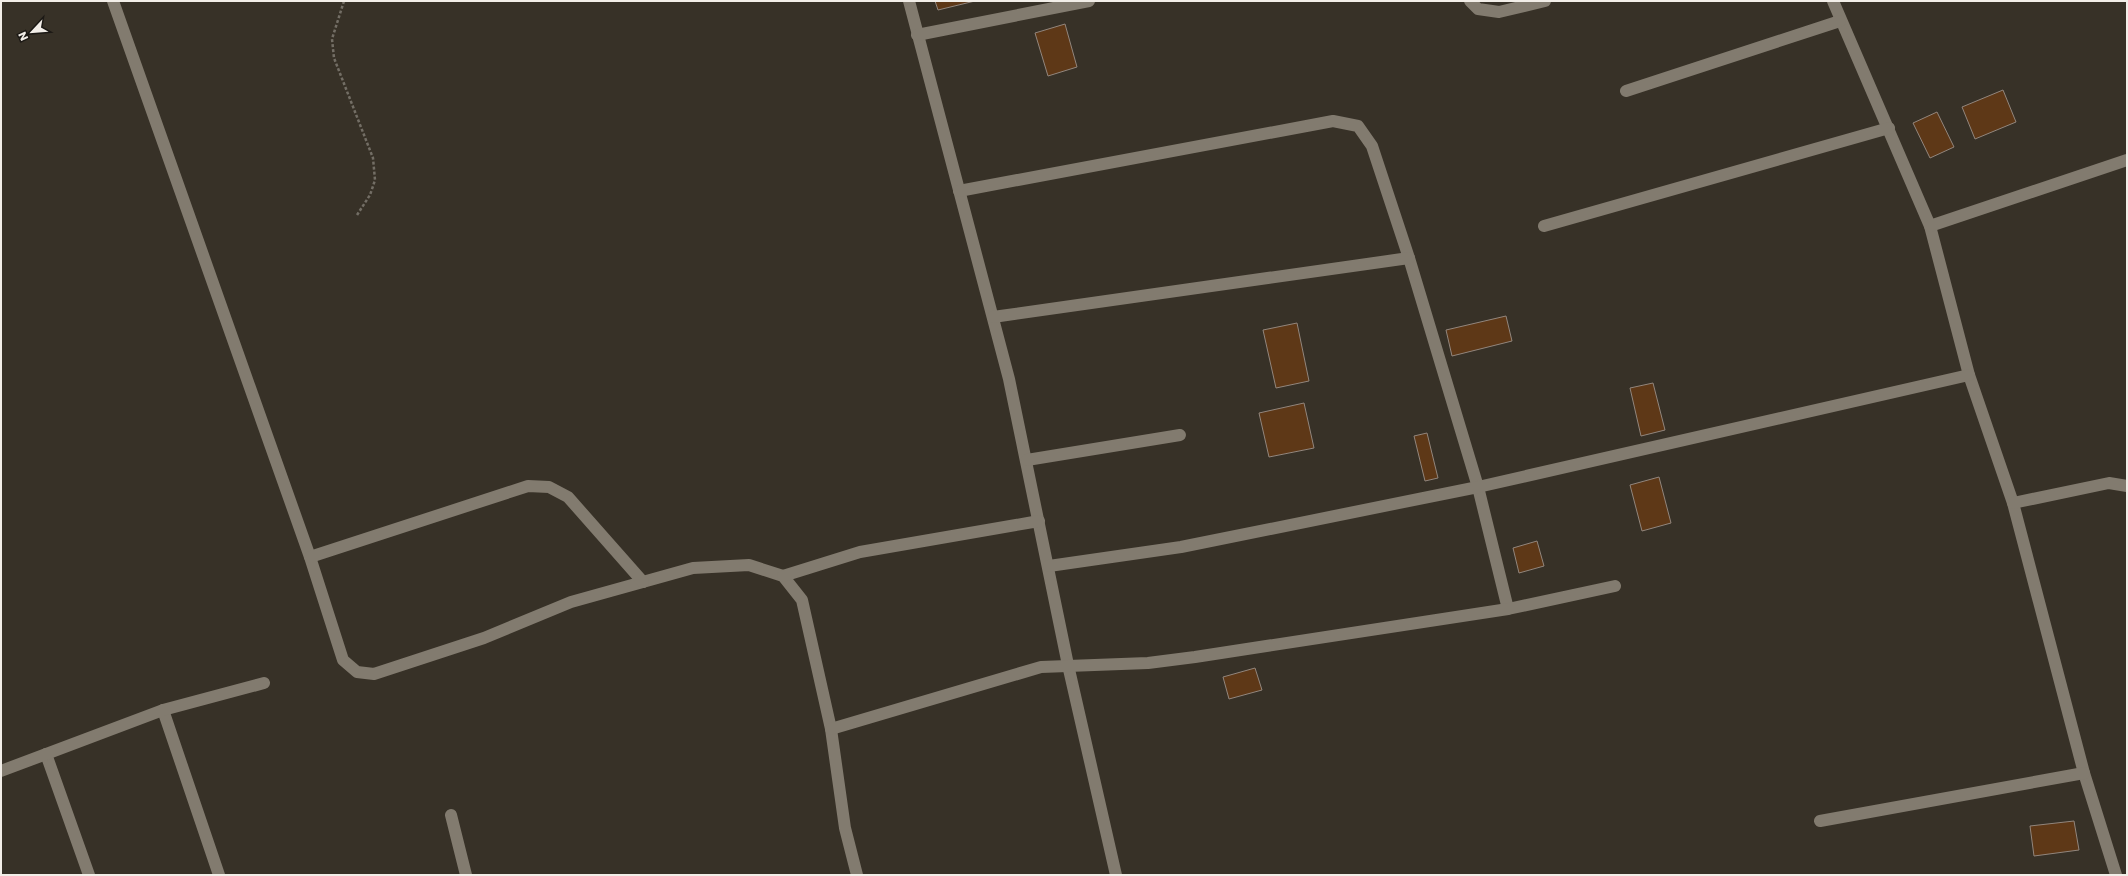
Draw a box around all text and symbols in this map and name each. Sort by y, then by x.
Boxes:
north arrow [12,12,52,52]
text: N [14,29,32,44]

